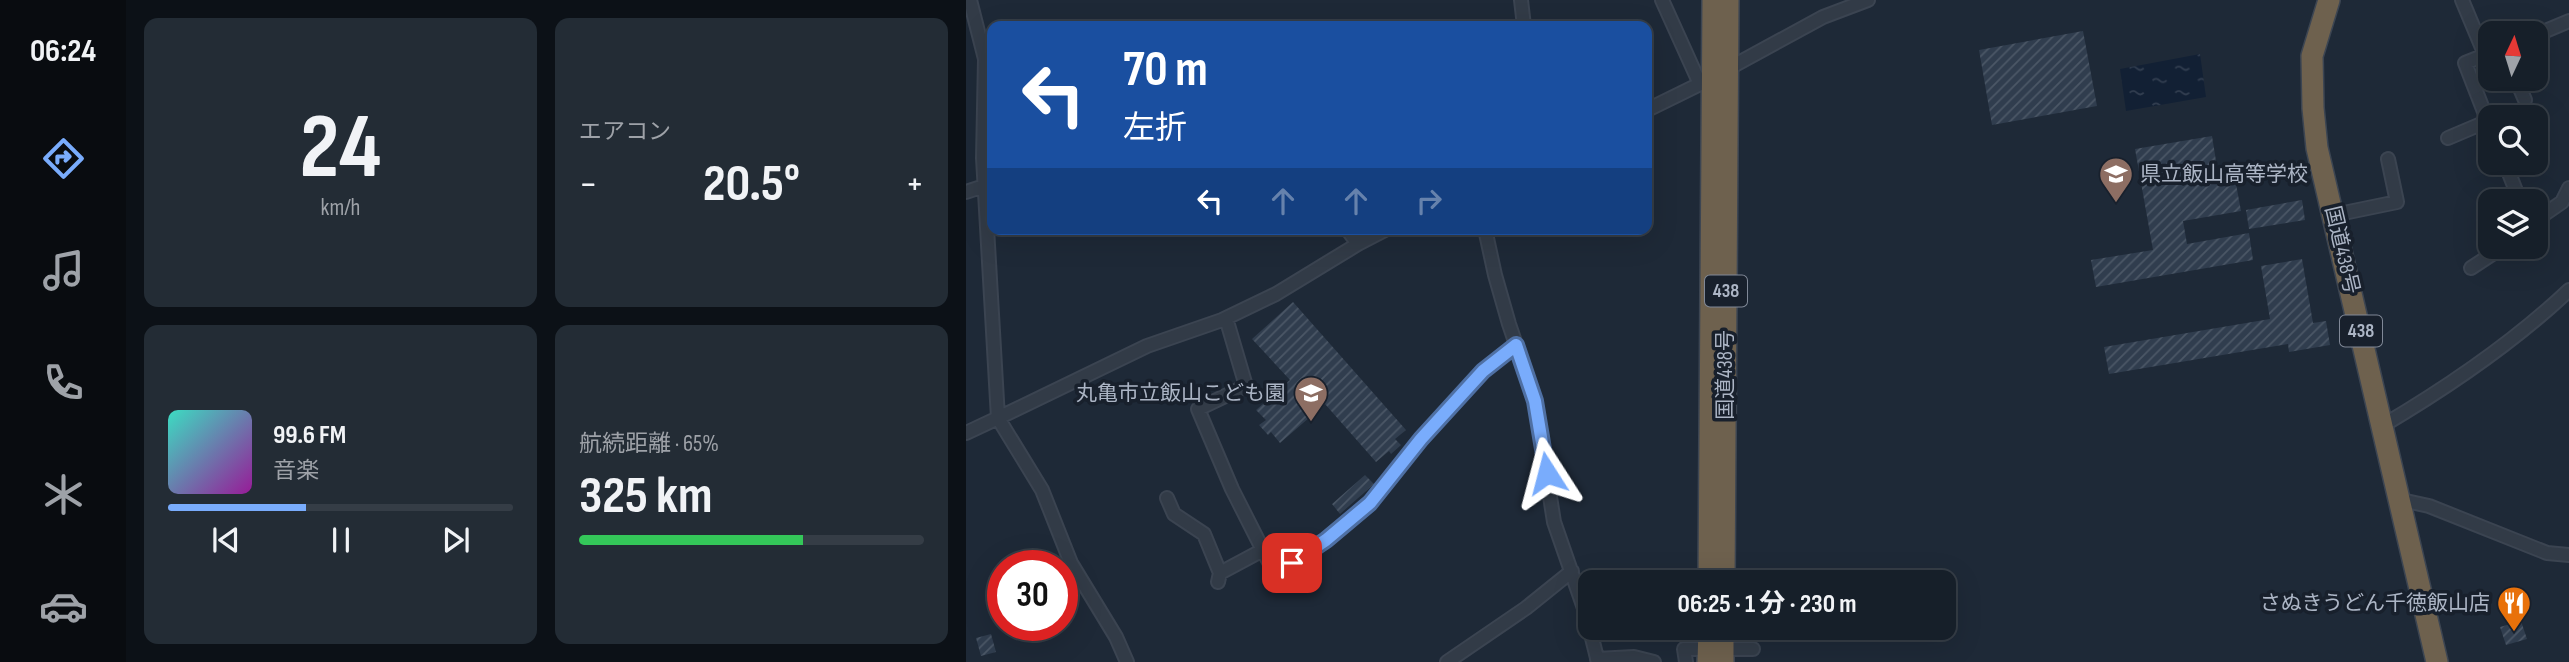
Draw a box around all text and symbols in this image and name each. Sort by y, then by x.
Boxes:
north arrow [2478,21,2548,91]
map controls [2478,21,2548,259]
text: 06:24 [30,32,96,71]
text: 70 m [1123,41,1208,100]
icon: left [1008,49,1099,140]
text: 24 [300,94,381,203]
button: search [2478,105,2548,175]
text: 左折 [1123,109,1187,148]
text: エアコン [579,118,671,146]
icon: directions [39,134,88,183]
text: 20.5° [703,153,800,216]
school or university icon: 県立飯山高等学校 [2097,155,2135,204]
text: − [579,162,598,207]
text: + [905,162,924,207]
place label: 県立飯山高等学校 [2140,162,2308,187]
icon: left [1191,182,1229,220]
icon: ahead [1264,182,1302,220]
icon: ahead [1337,182,1375,220]
icon: right [1410,182,1448,220]
button: layers [2478,189,2548,259]
text: km/h [321,194,360,222]
street label: 国道438号 [2320,203,2364,297]
icon: music [39,246,88,295]
road number: 438 [1705,276,1747,306]
road number: 438 [2340,316,2382,346]
street label: 国道438号 [1713,330,1738,420]
icon: phone [39,358,88,407]
school or university icon: 丸亀市立飯山こども園 [1292,374,1330,423]
place label: 丸亀市立飯山こども園 [1076,381,1286,406]
text: 99.6 FM [273,420,346,451]
text: 航続距離 · 65% [579,430,719,458]
position arrow [1510,436,1584,510]
text: 音楽 [273,457,319,485]
text: 325 km [579,465,712,528]
icon: climate [39,470,88,519]
icon: previous [207,521,245,559]
icon: pause [322,521,360,559]
icon: next [437,521,475,559]
pin [1262,533,1322,593]
icon: arrive [1273,544,1311,582]
speed limit sign: 30 [987,550,1078,641]
icon: car [39,582,88,631]
restaurant icon: さぬきうどん千徳飯山店 [2495,584,2533,633]
text: 06:25 · 1 分 · 230 m [1678,589,1856,620]
place label: さぬきうどん千徳飯山店 [2260,591,2490,616]

